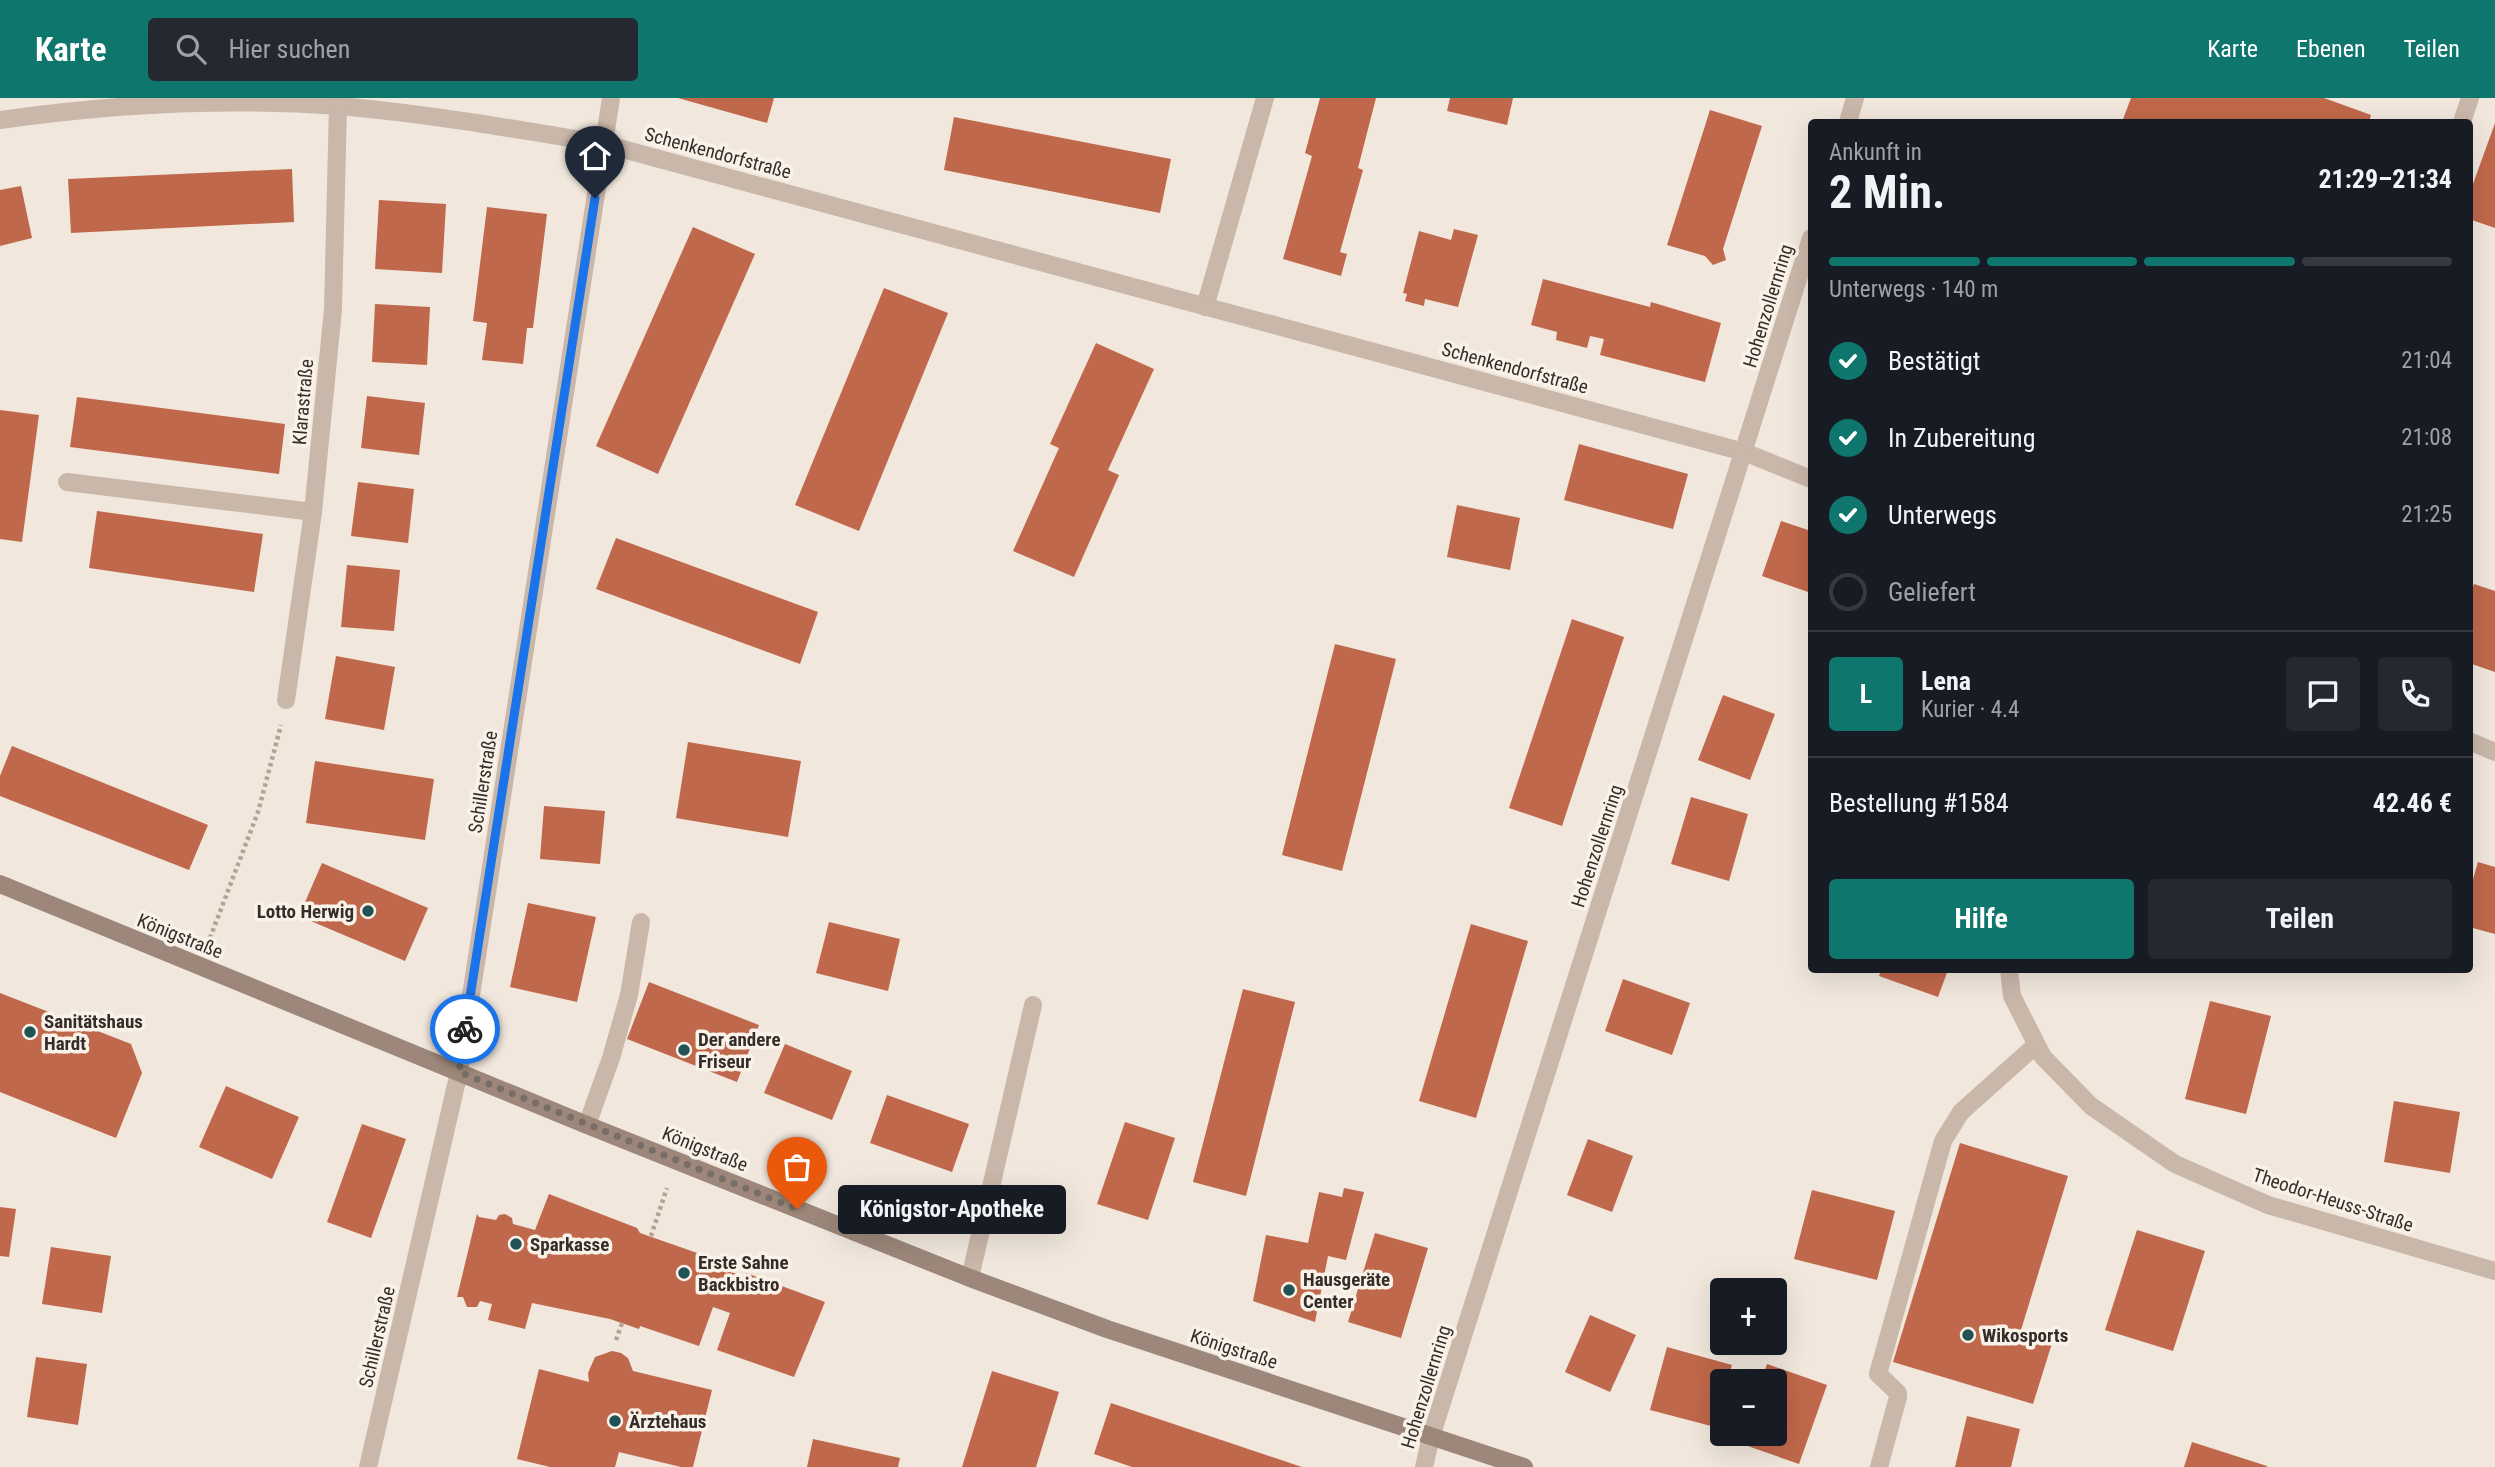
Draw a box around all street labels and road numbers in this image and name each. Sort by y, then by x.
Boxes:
street label: Schenkendorfstraße [642,122,794,184]
street label: Hohenzollernring [1738,242,1798,370]
street label: Schenkendorfstraße [1439,337,1591,399]
street label: Klarastraße [288,358,318,446]
street label: Schillerstraße [464,729,502,835]
street label: Hohenzollernring [1566,782,1628,910]
street label: Königstraße [134,908,226,964]
street label: Königstraße [659,1121,751,1177]
street label: Theodor-Heuss-Straße [2250,1163,2416,1237]
street label: Schillerstraße [354,1284,400,1390]
street label: Hohenzollernring [1396,1323,1456,1451]
street label: Königstraße [1188,1324,1281,1374]

